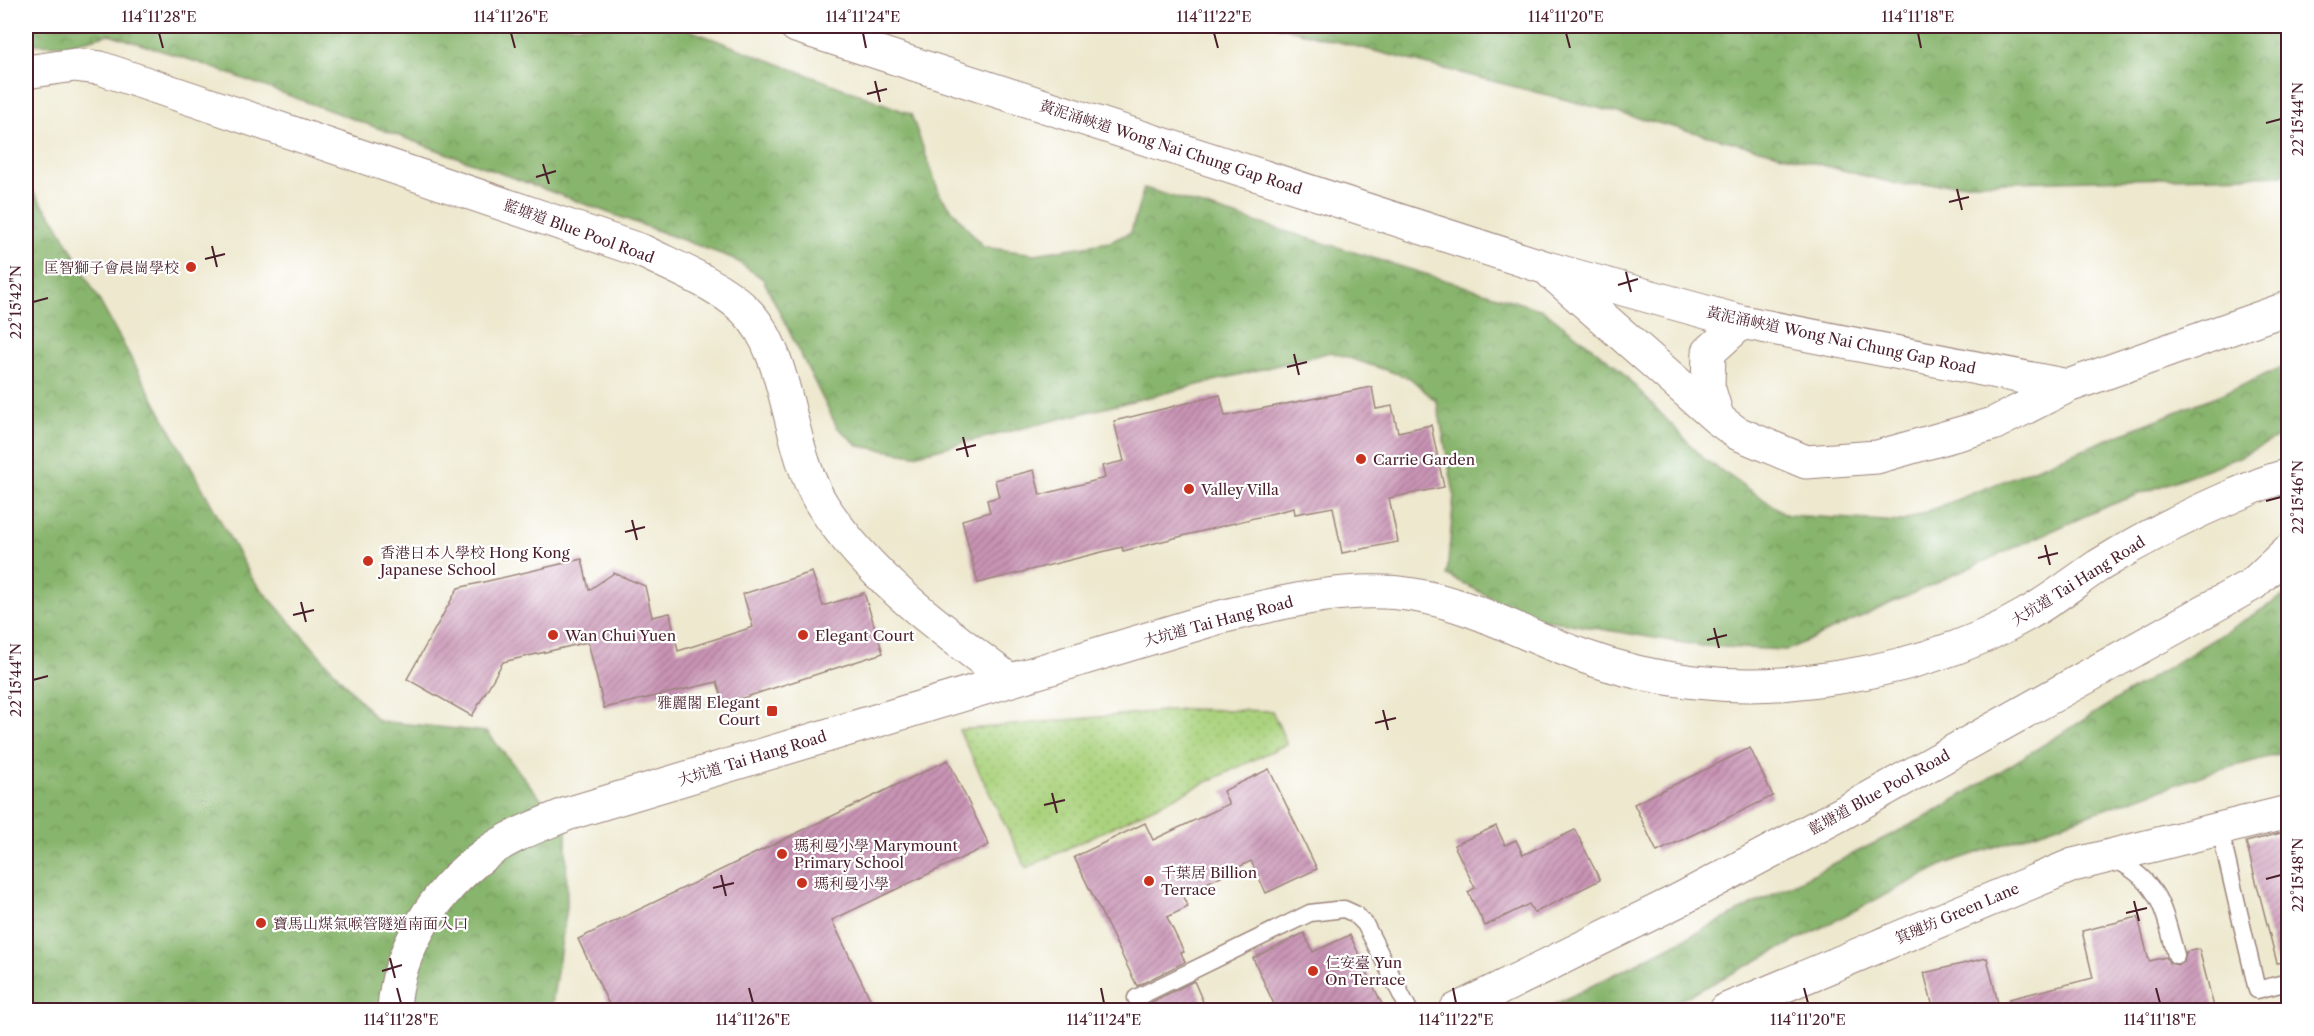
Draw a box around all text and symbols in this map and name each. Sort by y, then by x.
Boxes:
text: 114°11'28"E [121,7,197,26]
text: 114°11'26"E [474,7,548,26]
text: 114°11'24"E [826,7,900,26]
text: 114°11'22"E [1177,7,1251,26]
text: 114°11'20"E [1528,7,1604,26]
text: 114°11'18"E [1882,7,1954,26]
text: 22°15'44"N [2288,82,2307,156]
street label: 黃泥涌峽道 Wong Nai Chung Gap Road [1037,95,1305,199]
street label: 藍塘道 Blue Pool Road [501,195,657,267]
place label: 匡智獅子會晨崗學校 [44,258,179,277]
marker: 匡智獅子會晨崗學校 [184,260,198,274]
text: 22°15'42"N [6,265,25,339]
street label: 黃泥涌峽道 Wong Nai Chung Gap Road [1705,302,1977,378]
place label: Carrie Garden [1373,450,1476,469]
marker: Carrie Garden [1354,452,1368,466]
text: 22°15'46"N [2288,460,2307,534]
place label: Valley Villa [1200,480,1279,499]
marker: Valley Villa [1182,482,1196,496]
street label: 大坑道 Tai Hang Road [2008,532,2148,630]
place label: 香港日本人學校 Hong Kong Japanese School [378,543,570,579]
marker: 香港日本人學校 Hong Kong Japanese School [361,554,375,568]
street label: 大坑道 Tai Hang Road [1141,592,1295,650]
place label: Wan Chui Yuen [564,626,677,645]
place label: Elegant Court [815,626,915,645]
marker: Wan Chui Yuen [546,628,560,642]
marker: Elegant Court [796,628,810,642]
text: 22°15'44"N [6,643,25,717]
place label: 雅麗閣 Elegant Court [657,693,761,729]
marker: 雅麗閣 Elegant Court [765,704,779,718]
street label: 大坑道 Tai Hang Road [675,726,829,790]
street label: 藍塘道 Blue Pool Road [1805,745,1953,839]
place label: 瑪利曼小學 Marymount Primary School [794,836,958,872]
text: 22°15'48"N [2288,838,2307,912]
marker: 瑪利曼小學 Marymount Primary School [775,847,789,861]
place label: 千葉居 Billion Terrace [1161,863,1258,899]
place label: 瑪利曼小學 [814,874,889,893]
marker: 千葉居 Billion Terrace [1142,874,1156,888]
marker: 瑪利曼小學 [795,876,809,890]
street label: 箕璉坊 Green Lane [1892,878,2022,948]
place label: 寶馬山煤氣喉管隧道南面入口 [273,914,468,933]
marker: 寶馬山煤氣喉管隧道南面入口 [254,916,268,930]
place label: 仁安臺 Yun On Terrace [1325,953,1405,989]
marker: 仁安臺 Yun On Terrace [1306,964,1320,978]
text: 114°11'28"E [363,1010,439,1029]
text: 114°11'26"E [716,1010,790,1029]
text: 114°11'24"E [1067,1010,1141,1029]
text: 114°11'22"E [1419,1010,1493,1029]
text: 114°11'20"E [1770,1010,1846,1029]
text: 114°11'18"E [2124,1010,2196,1029]

